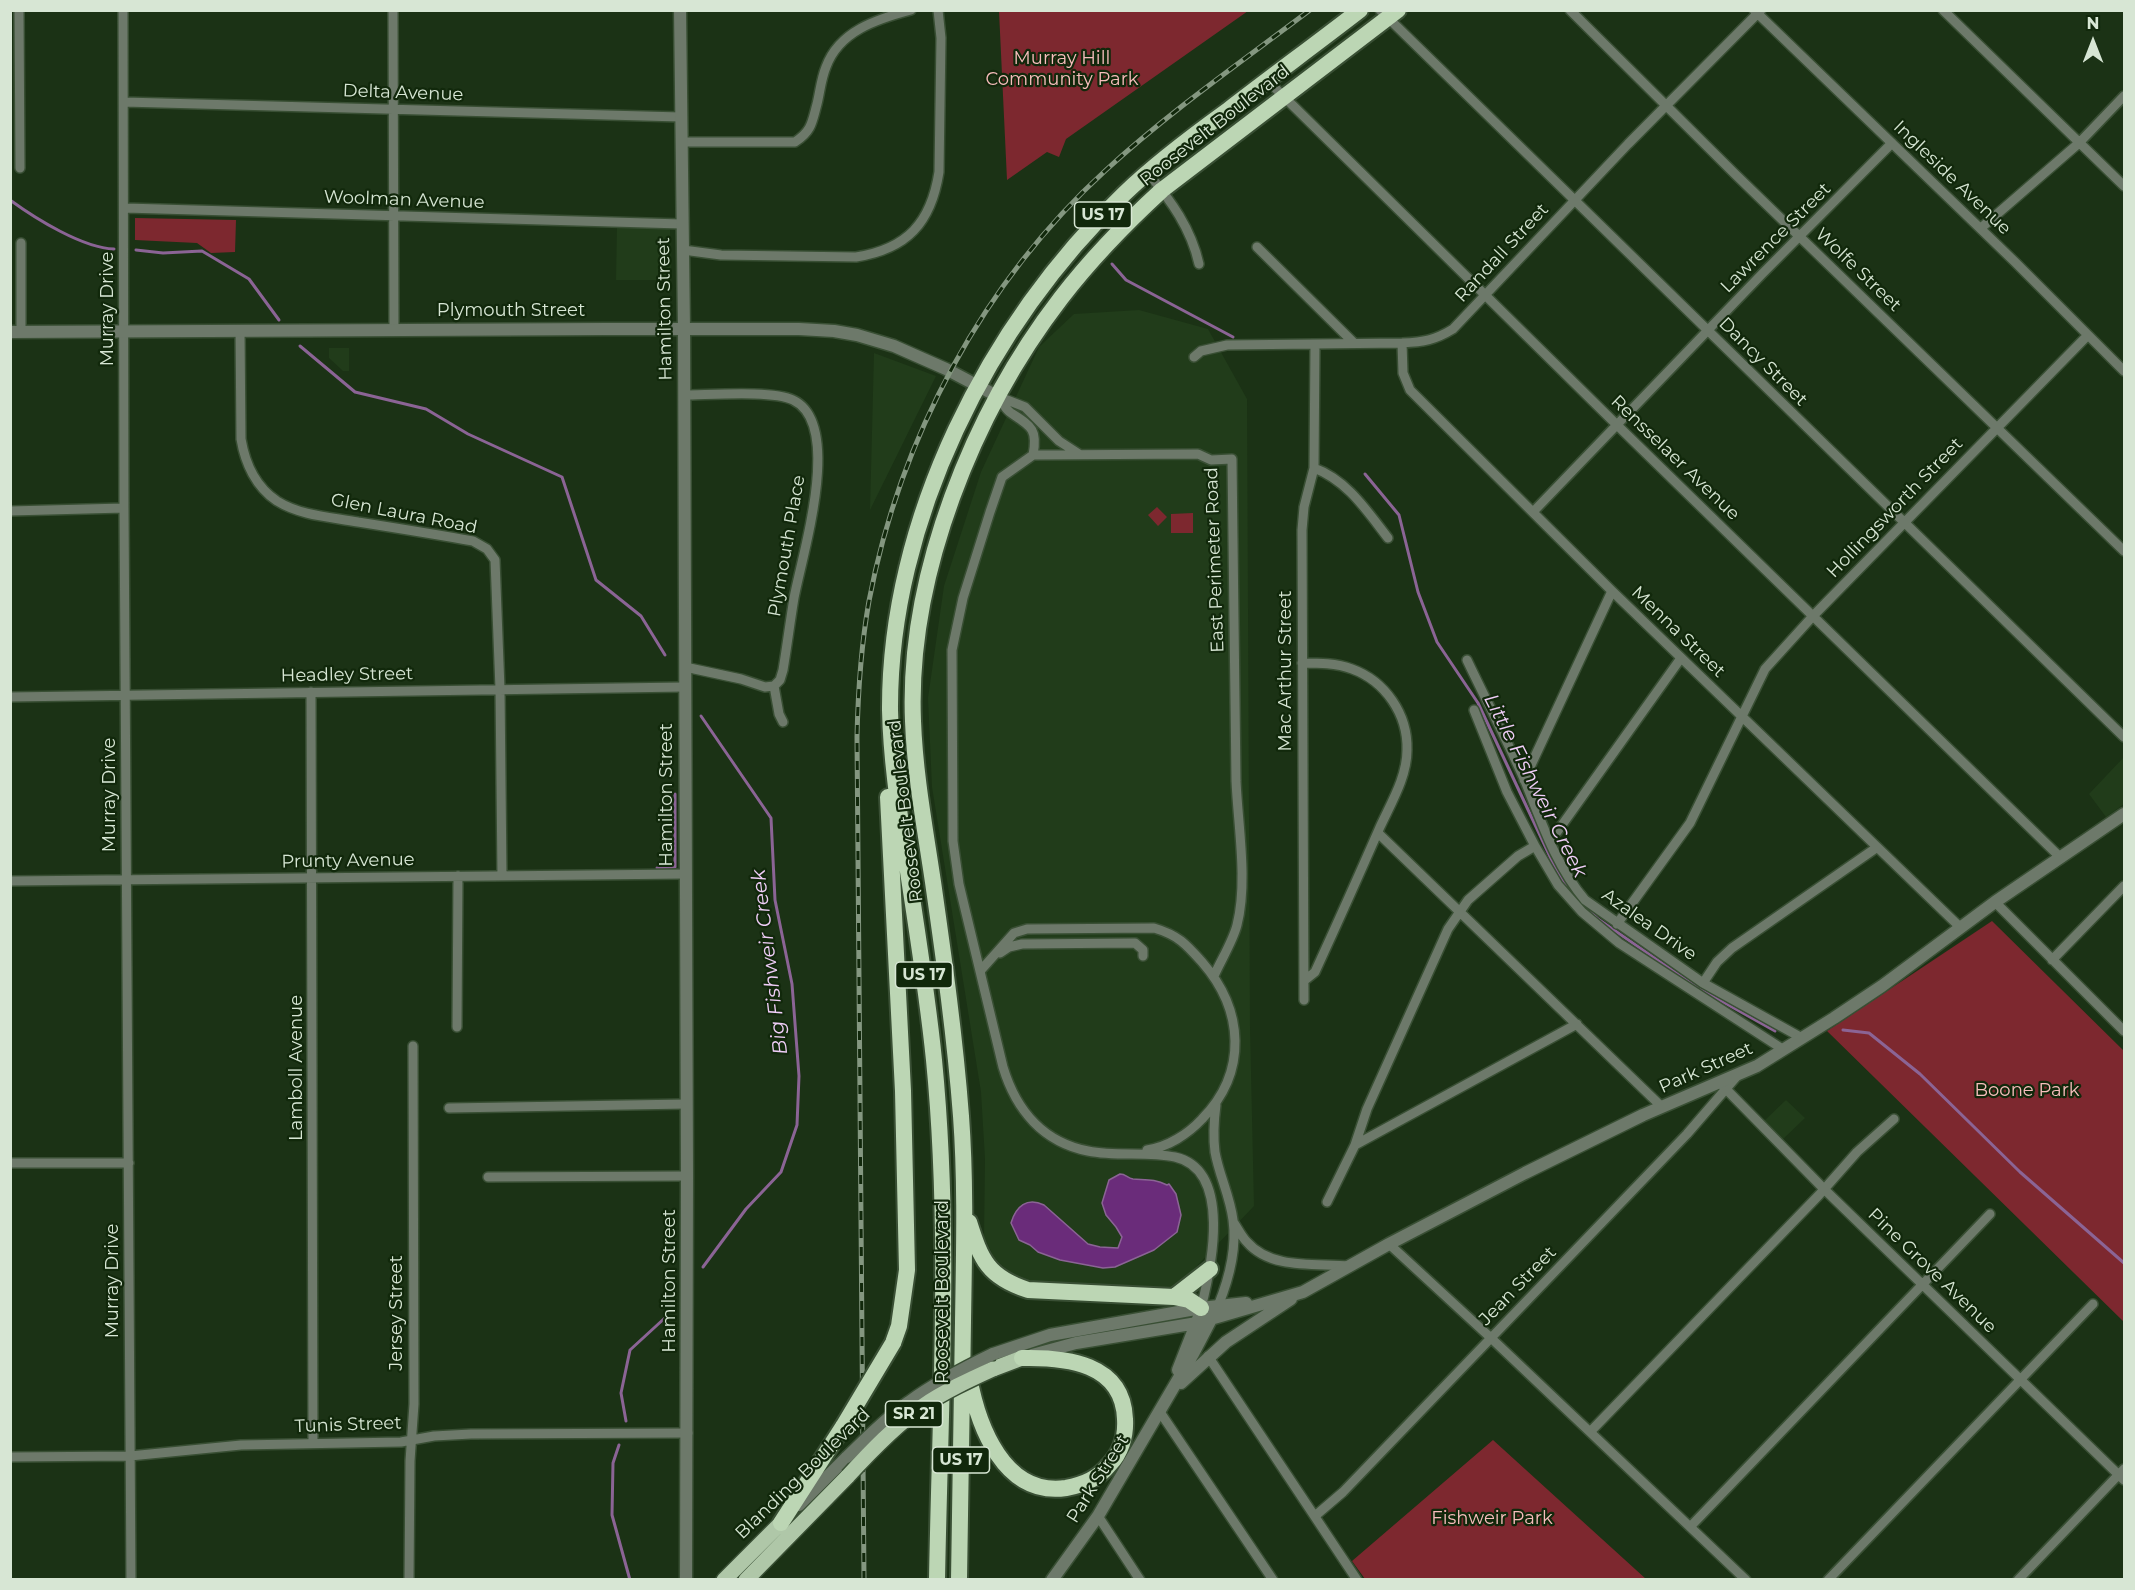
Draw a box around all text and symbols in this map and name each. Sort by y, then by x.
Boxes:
north arrow [2063,12,2123,72]
text: N [2087,14,2099,33]
park label: Murray Hill Community Park [985,48,1139,90]
street label: Roosevelt Boulevard [1136,61,1294,191]
street label: Delta Avenue [342,80,464,106]
street label: Ingleside Avenue [1889,116,2015,240]
street label: Lawrence Street [1716,178,1836,298]
street label: Woolman Avenue [323,186,485,214]
street label: Randall Street [1451,199,1553,307]
road number: US 17 [1074,202,1132,228]
street label: Wolfe Street [1811,224,1905,316]
street label: Hamilton Street [653,237,677,381]
street label: Murray Drive [97,252,119,366]
street label: Plymouth Street [437,300,585,322]
street label: Dancy Street [1714,313,1812,411]
street label: Rensselaer Avenue [1606,391,1744,525]
street label: Hollingsworth Street [1822,433,1968,583]
street label: East Perimeter Road [1201,467,1229,653]
street label: Plymouth Place [764,474,810,618]
street label: Glen Laura Road [329,489,479,539]
street label: Menna Street [1627,582,1729,682]
street label: Mac Arthur Street [1275,591,1297,751]
street label: Headley Street [281,663,413,687]
water label: Little Fishweir Creek [1478,690,1592,882]
street label: Roosevelt Boulevard [884,718,928,904]
street label: Hamilton Street [656,723,678,867]
street label: Murray Drive [99,738,121,852]
street label: Prunty Avenue [281,849,415,873]
water label: Big Fishweir Creek [747,868,793,1056]
street label: Azalea Drive [1597,884,1701,966]
road number: US 17 [896,962,952,988]
street label: Lamboll Avenue [286,995,308,1141]
street label: Park Street [1656,1038,1756,1098]
park label: Boone Park [1974,1080,2080,1102]
street label: Roosevelt Boulevard [932,1200,954,1384]
street label: Pine Grove Avenue [1863,1204,2001,1338]
street label: Hamilton Street [659,1209,681,1353]
street label: Murray Drive [102,1224,124,1338]
street label: Jean Street [1475,1242,1561,1330]
street label: Jersey Street [386,1255,408,1371]
road number: SR 21 [886,1401,942,1427]
street label: Blanding Boulevard [731,1404,875,1544]
street label: Tunis Street [294,1412,402,1438]
street label: Park Street [1062,1431,1134,1527]
road number: US 17 [932,1447,990,1473]
park label: Fishweir Park [1431,1508,1553,1530]

